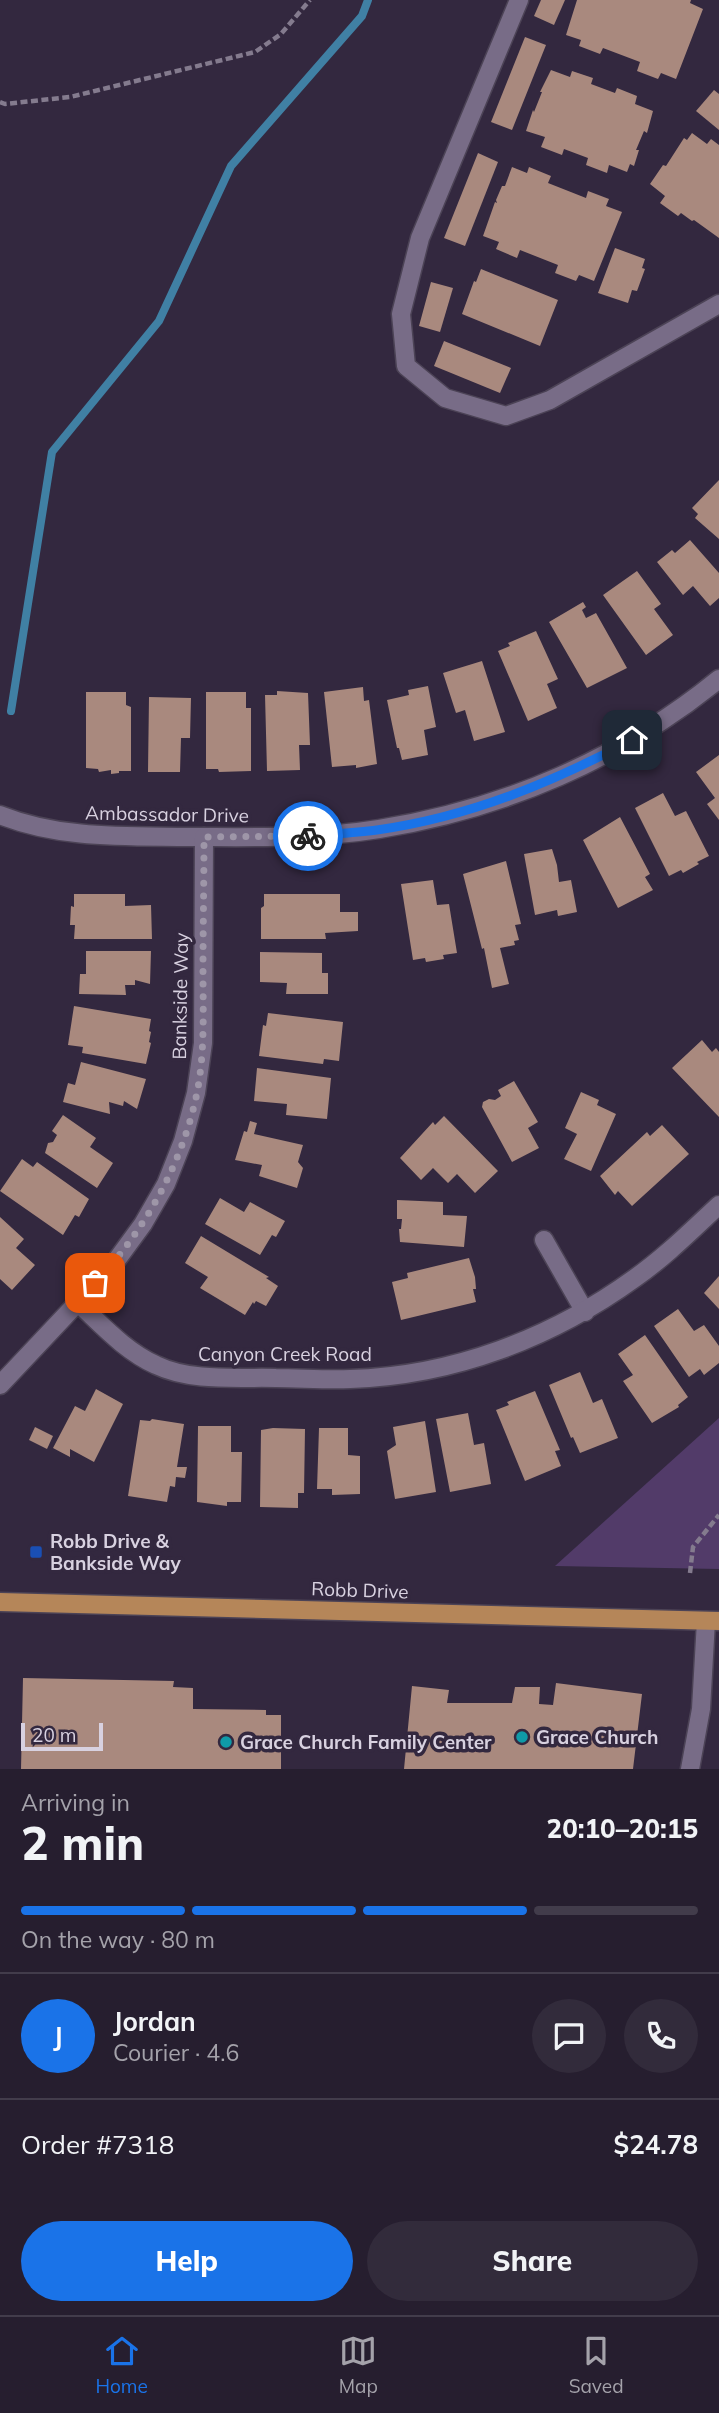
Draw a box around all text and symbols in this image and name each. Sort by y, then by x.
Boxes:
pin [602,710,662,770]
icon: home [613,721,651,759]
street label: Ambassador Drive [85,801,249,827]
courier [273,801,343,871]
icon: bike [289,817,327,855]
street label: Bankside Way [167,932,193,1060]
pin [65,1253,125,1313]
icon: bag [76,1264,114,1302]
street label: Canyon Creek Road [198,1342,372,1366]
place label: Robb Drive & Bankside Way [50,1529,181,1575]
marker: Robb Drive & Bankside Way [28,1544,44,1560]
street label: Robb Drive [311,1576,409,1604]
scale bar [21,1720,103,1752]
text: 20 m [32,1723,76,1747]
place label: Grace Church [536,1725,658,1749]
marker: Grace Church [514,1729,530,1745]
place label: Grace Church Family Center [240,1730,492,1754]
marker: Grace Church Family Center [218,1734,234,1750]
text: Arriving in [21,1788,130,1817]
text: 20:10–20:15 [547,1812,698,1845]
text: 2 min [21,1814,144,1872]
text: On the way · 80 m [21,1925,215,1954]
button: chat [532,1999,606,2073]
button: phone [624,1999,698,2073]
text: Jordan [113,2005,196,2038]
text: J [53,2020,63,2053]
text: Courier · 4.6 [113,2038,239,2067]
text: Order #7318 [21,2128,174,2161]
text: $24.78 [614,2128,698,2161]
button: Help [21,2221,353,2301]
button: Share [367,2221,698,2301]
tab: Home [95,2332,148,2398]
tab: Map [339,2332,378,2398]
tab: Saved [569,2332,624,2398]

